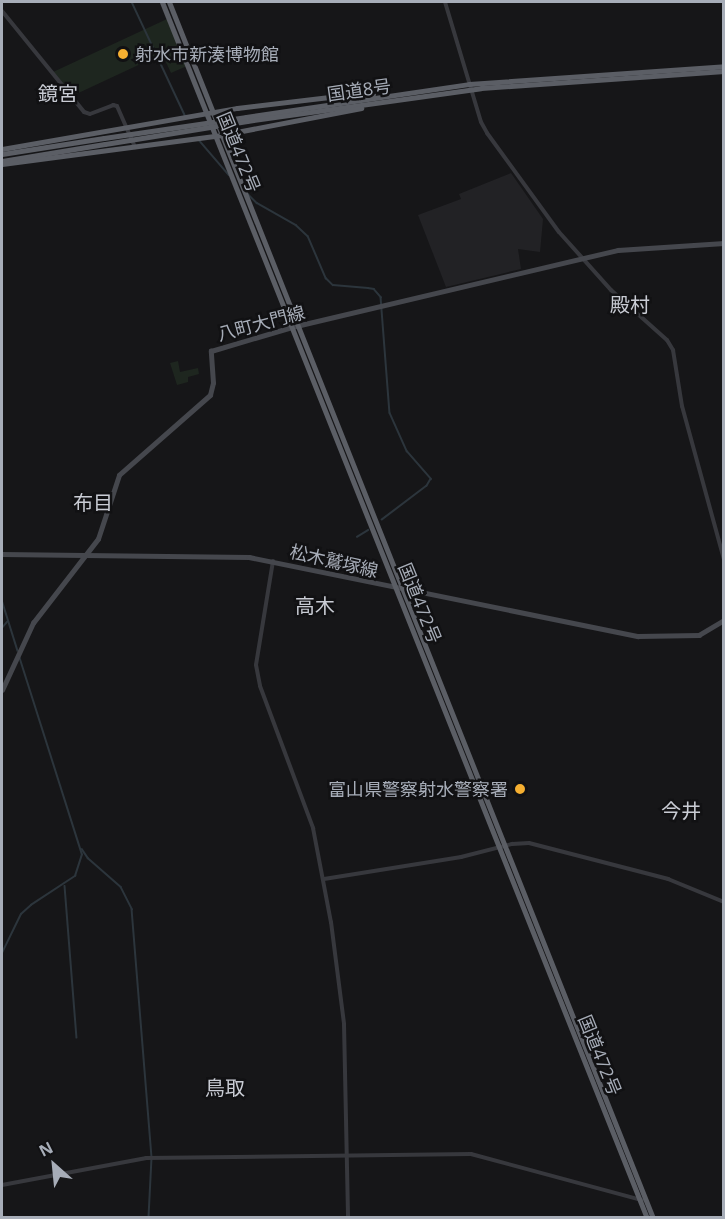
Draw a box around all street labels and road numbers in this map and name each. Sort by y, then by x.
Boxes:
street label: 国道8号 [326,75,392,105]
street label: 国道472号 [213,109,265,195]
street label: 八町大門線 [215,301,307,345]
street label: 松木鷲塚線 [288,540,380,582]
street label: 国道472号 [394,560,446,646]
street label: 国道472号 [574,1012,626,1098]

